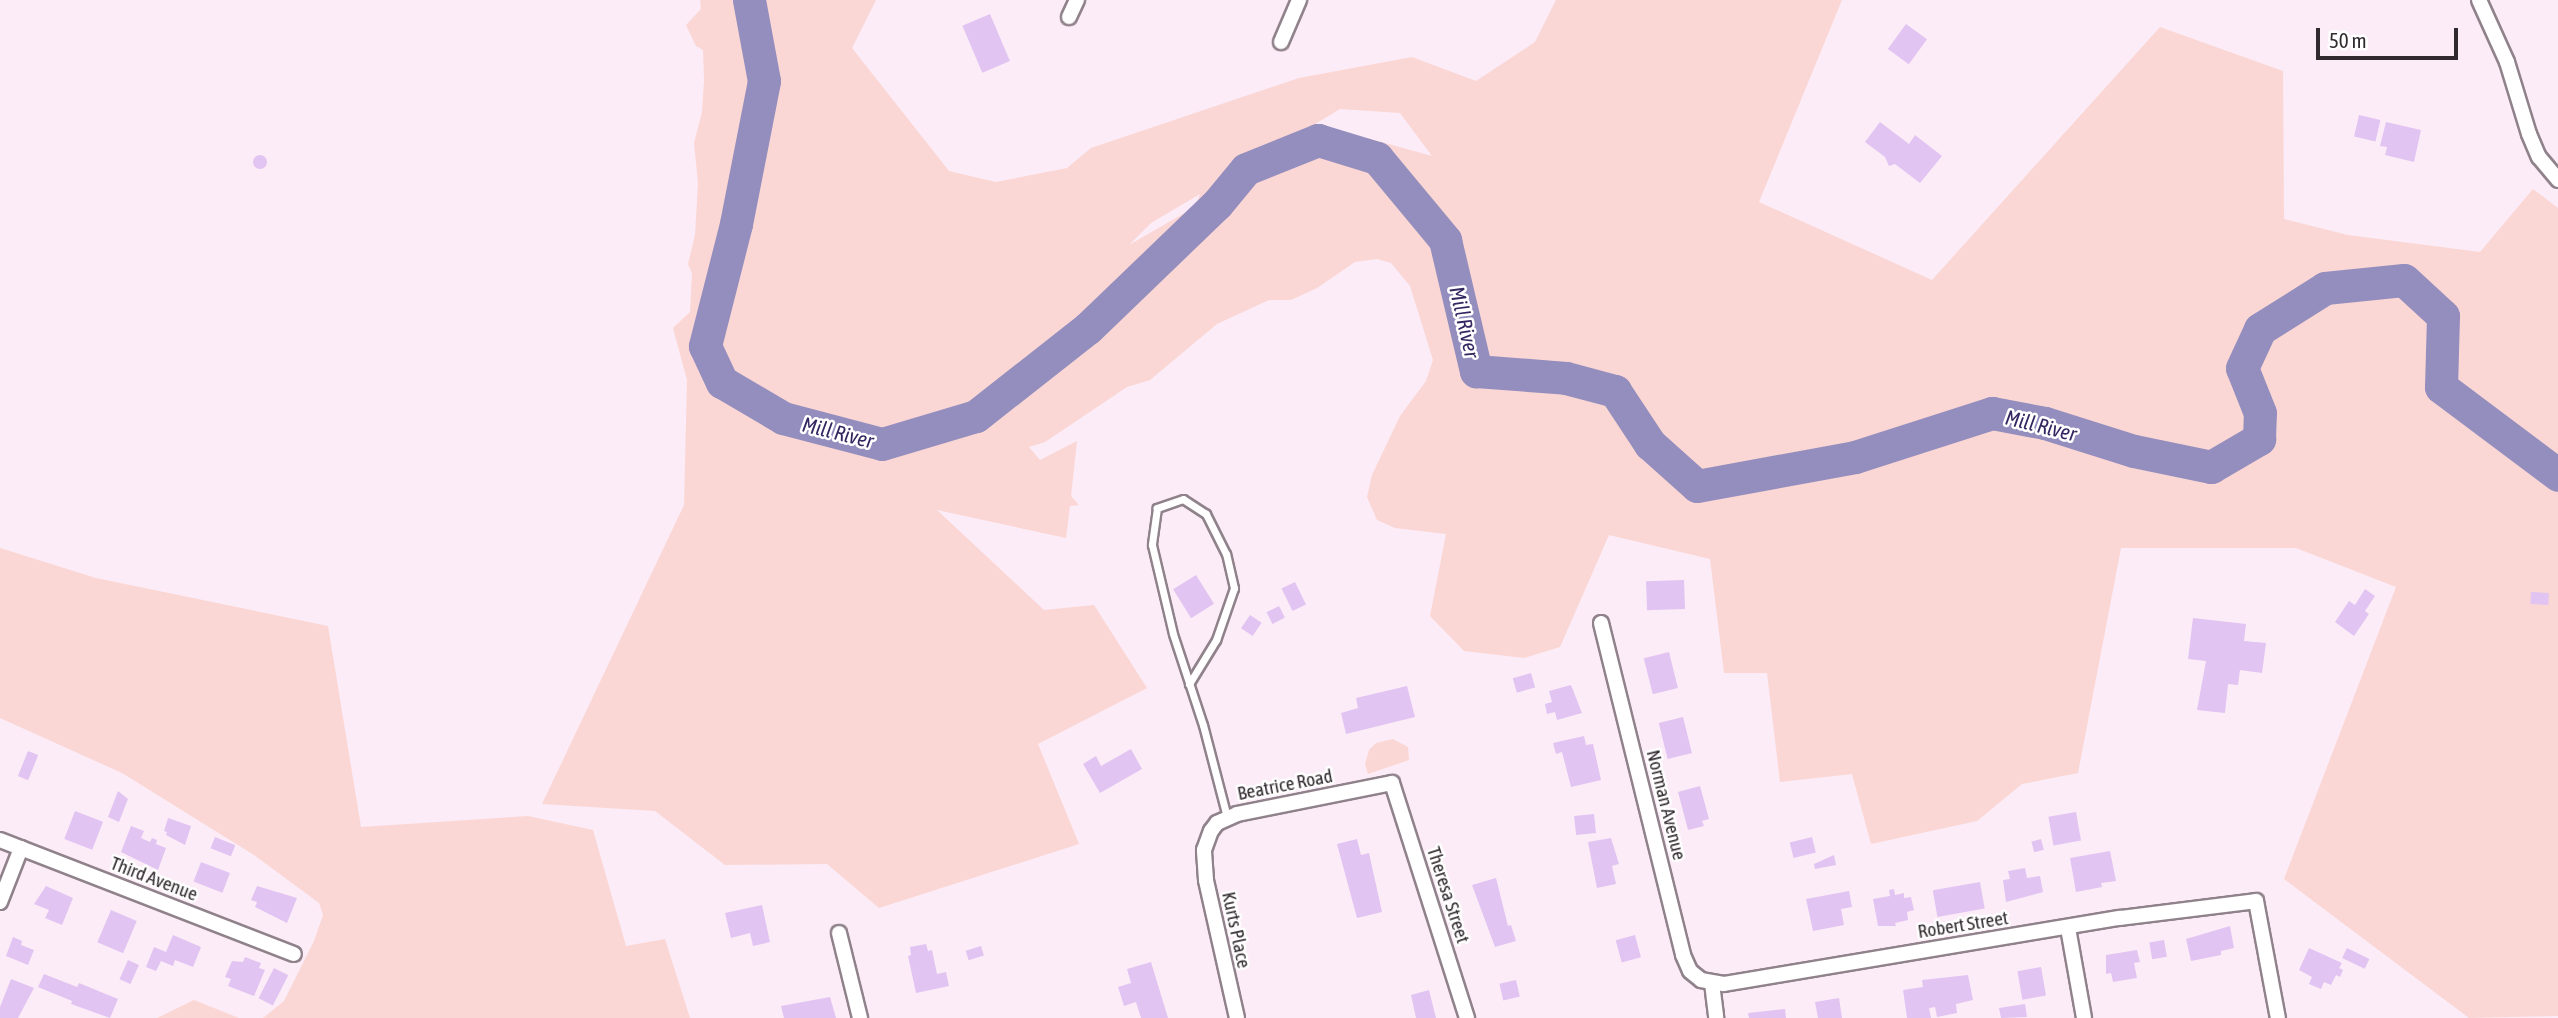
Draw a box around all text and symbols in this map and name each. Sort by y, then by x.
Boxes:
scale bar [2320,14,2462,58]
text: 50 m [2329,28,2367,52]
water label: Mill River [1445,284,1485,360]
water label: Mill River [2003,404,2079,446]
water label: Mill River [800,411,876,453]
street label: Norman Avenue [1641,748,1691,862]
street label: Beatrice Road [1235,765,1335,805]
street label: Theresa Street [1422,844,1474,946]
street label: Third Avenue [107,852,201,906]
street label: Kurts Place [1217,890,1255,970]
street label: Robert Street [1916,907,2010,943]

